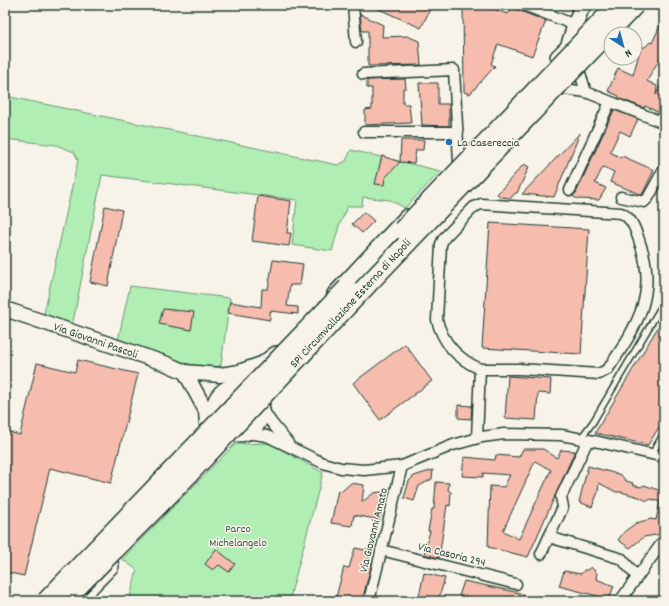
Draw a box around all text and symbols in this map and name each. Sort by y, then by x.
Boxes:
north arrow [603,26,643,66]
text: N [620,44,635,61]
place label: La Casereccia [457,135,520,152]
marker: La Casereccia [444,137,454,147]
street label: SP1 Circumvallazione Esterna di Napoli [286,236,416,372]
street label: Via Giovanni Pascoli [51,319,140,364]
street label: Via Giovanni Amato [356,486,393,575]
park label: Parco Michelangelo [209,521,267,552]
street label: Via Casoria 294 [416,539,487,572]

